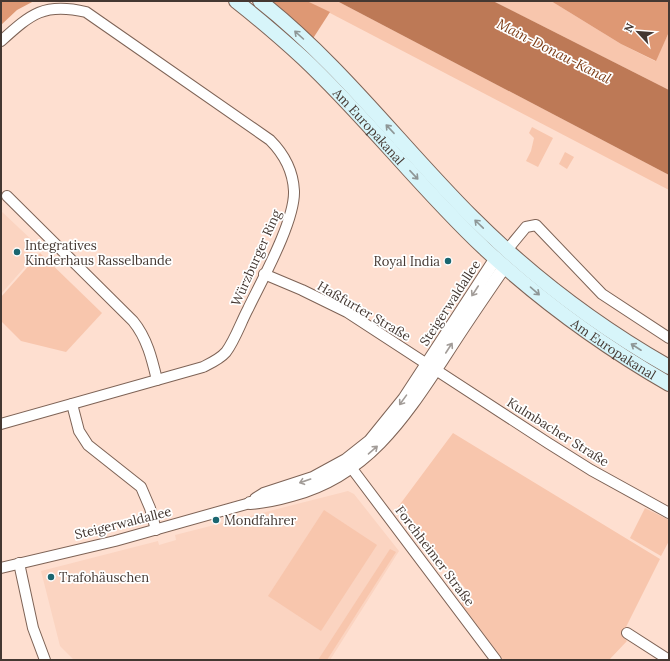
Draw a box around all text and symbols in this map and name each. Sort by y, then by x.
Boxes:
north arrow [618,12,658,52]
water label: Main-Donau-Kanal [494,14,614,88]
text: N [621,20,637,35]
one-way arrow [294,31,305,40]
street label: Am Europakanal [329,84,409,169]
one-way arrow [385,124,395,134]
one-way arrow [409,170,418,180]
street label: Würzburger Ring [227,207,285,309]
one-way arrow [474,219,484,228]
place label: Integratives Kinderhaus Rasselbande [25,237,172,269]
marker: Integratives Kinderhaus Rasselbande [12,247,22,257]
place label: Royal India [374,253,440,270]
marker: Royal India [443,256,453,266]
street label: Steigerwaldallee [416,257,484,349]
street label: Haßfurter Straße [314,277,414,345]
one-way arrow [470,285,478,297]
one-way arrow [530,286,540,295]
street label: Am Europakanal [567,314,660,383]
one-way arrow [445,343,453,354]
one-way arrow [631,343,642,351]
one-way arrow [399,394,408,405]
street label: Kulmbacher Straße [504,394,612,470]
one-way arrow [368,445,378,454]
one-way arrow [299,477,311,485]
street label: Forchheimer Straße [392,502,478,610]
street label: Steigerwaldallee [73,503,173,543]
place label: Mondfahrer [224,512,297,529]
marker: Mondfahrer [211,515,221,525]
place label: Trafohäuschen [59,569,149,586]
marker: Trafohäuschen [46,572,56,582]

